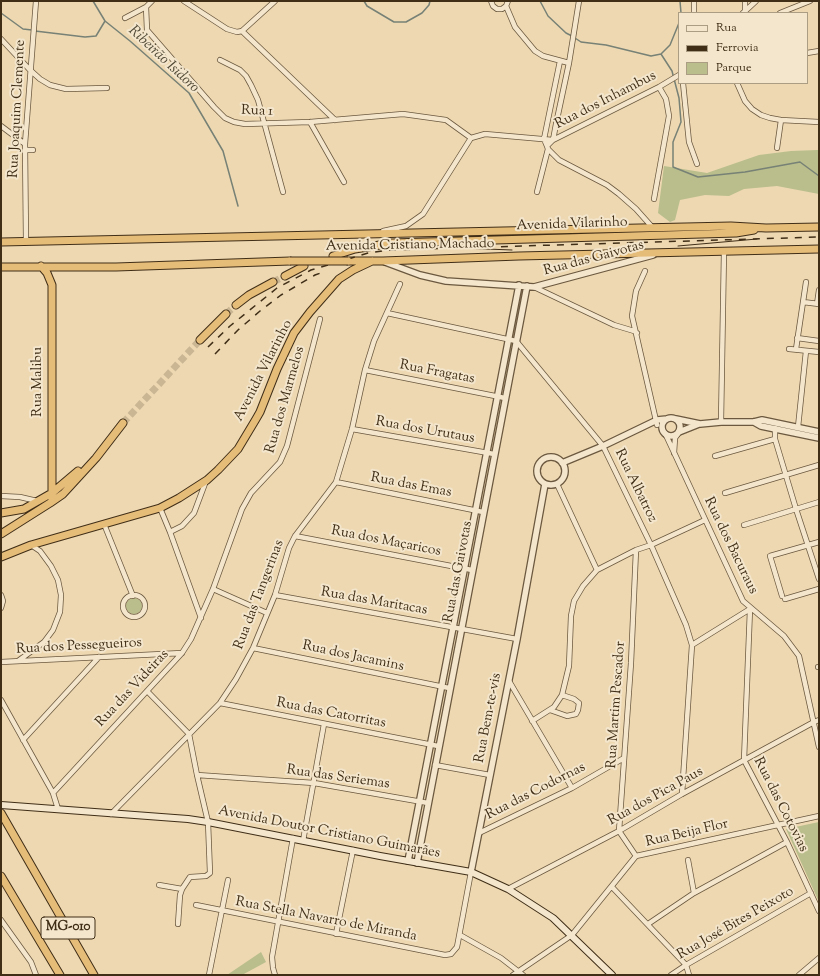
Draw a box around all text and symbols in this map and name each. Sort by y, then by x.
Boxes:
legend [678,12,808,84]
text: Rua [716,19,737,37]
water label: Ribeirão Isidoro [124,23,202,97]
street label: Rua Joaquim Clemente [6,39,30,179]
text: Ferrovia [716,39,759,57]
text: Parque [716,59,752,77]
street label: Rua dos Inhambus [553,68,659,134]
street label: Rua 1 [241,103,273,121]
street label: Avenida Vilarinho [516,215,628,235]
street label: Avenida Cristiano Machado [326,236,494,256]
street label: Rua das Gaivotas [542,238,646,280]
street label: Avenida Vilarinho [231,318,297,424]
street label: Rua dos Marmelos [263,345,309,455]
street label: Rua Malibu [31,347,47,417]
street label: Rua Fragatas [398,357,476,389]
street label: Rua dos Urutaus [374,414,476,448]
street label: Rua Albatroz [610,447,660,525]
street label: Rua das Emas [369,470,453,502]
street label: Rua dos Bacuraus [699,495,761,597]
street label: Rua das Gaivotas [441,520,477,624]
street label: Rua dos Maçaricos [330,523,442,561]
street label: Rua das Tangerinas [231,538,289,652]
street label: Rua das Maritacas [320,584,428,620]
street label: Rua dos Pessegueiros [16,635,142,659]
street label: Rua dos Jacamins [301,638,405,676]
street label: Rua Martim Pescador [604,641,630,769]
street label: Rua das Videiras [93,647,173,731]
street label: Rua Bem-te-vis [472,672,506,764]
street label: Rua das Catorritas [275,695,387,733]
street label: Rua das Cotovias [749,755,811,855]
street label: Rua das Codornas [483,760,589,824]
street label: Rua das Seriemas [285,762,391,794]
street label: Rua dos Pica Paus [606,764,706,830]
street label: Avenida Doutor Cristiano Guimarães [217,803,441,863]
street label: Rua Beija Flor [644,816,730,852]
street label: Rua José Bites Peixoto [675,884,797,964]
street label: Rua Stella Navarro de Miranda [234,894,418,946]
road number: MG-010 [41,917,95,939]

